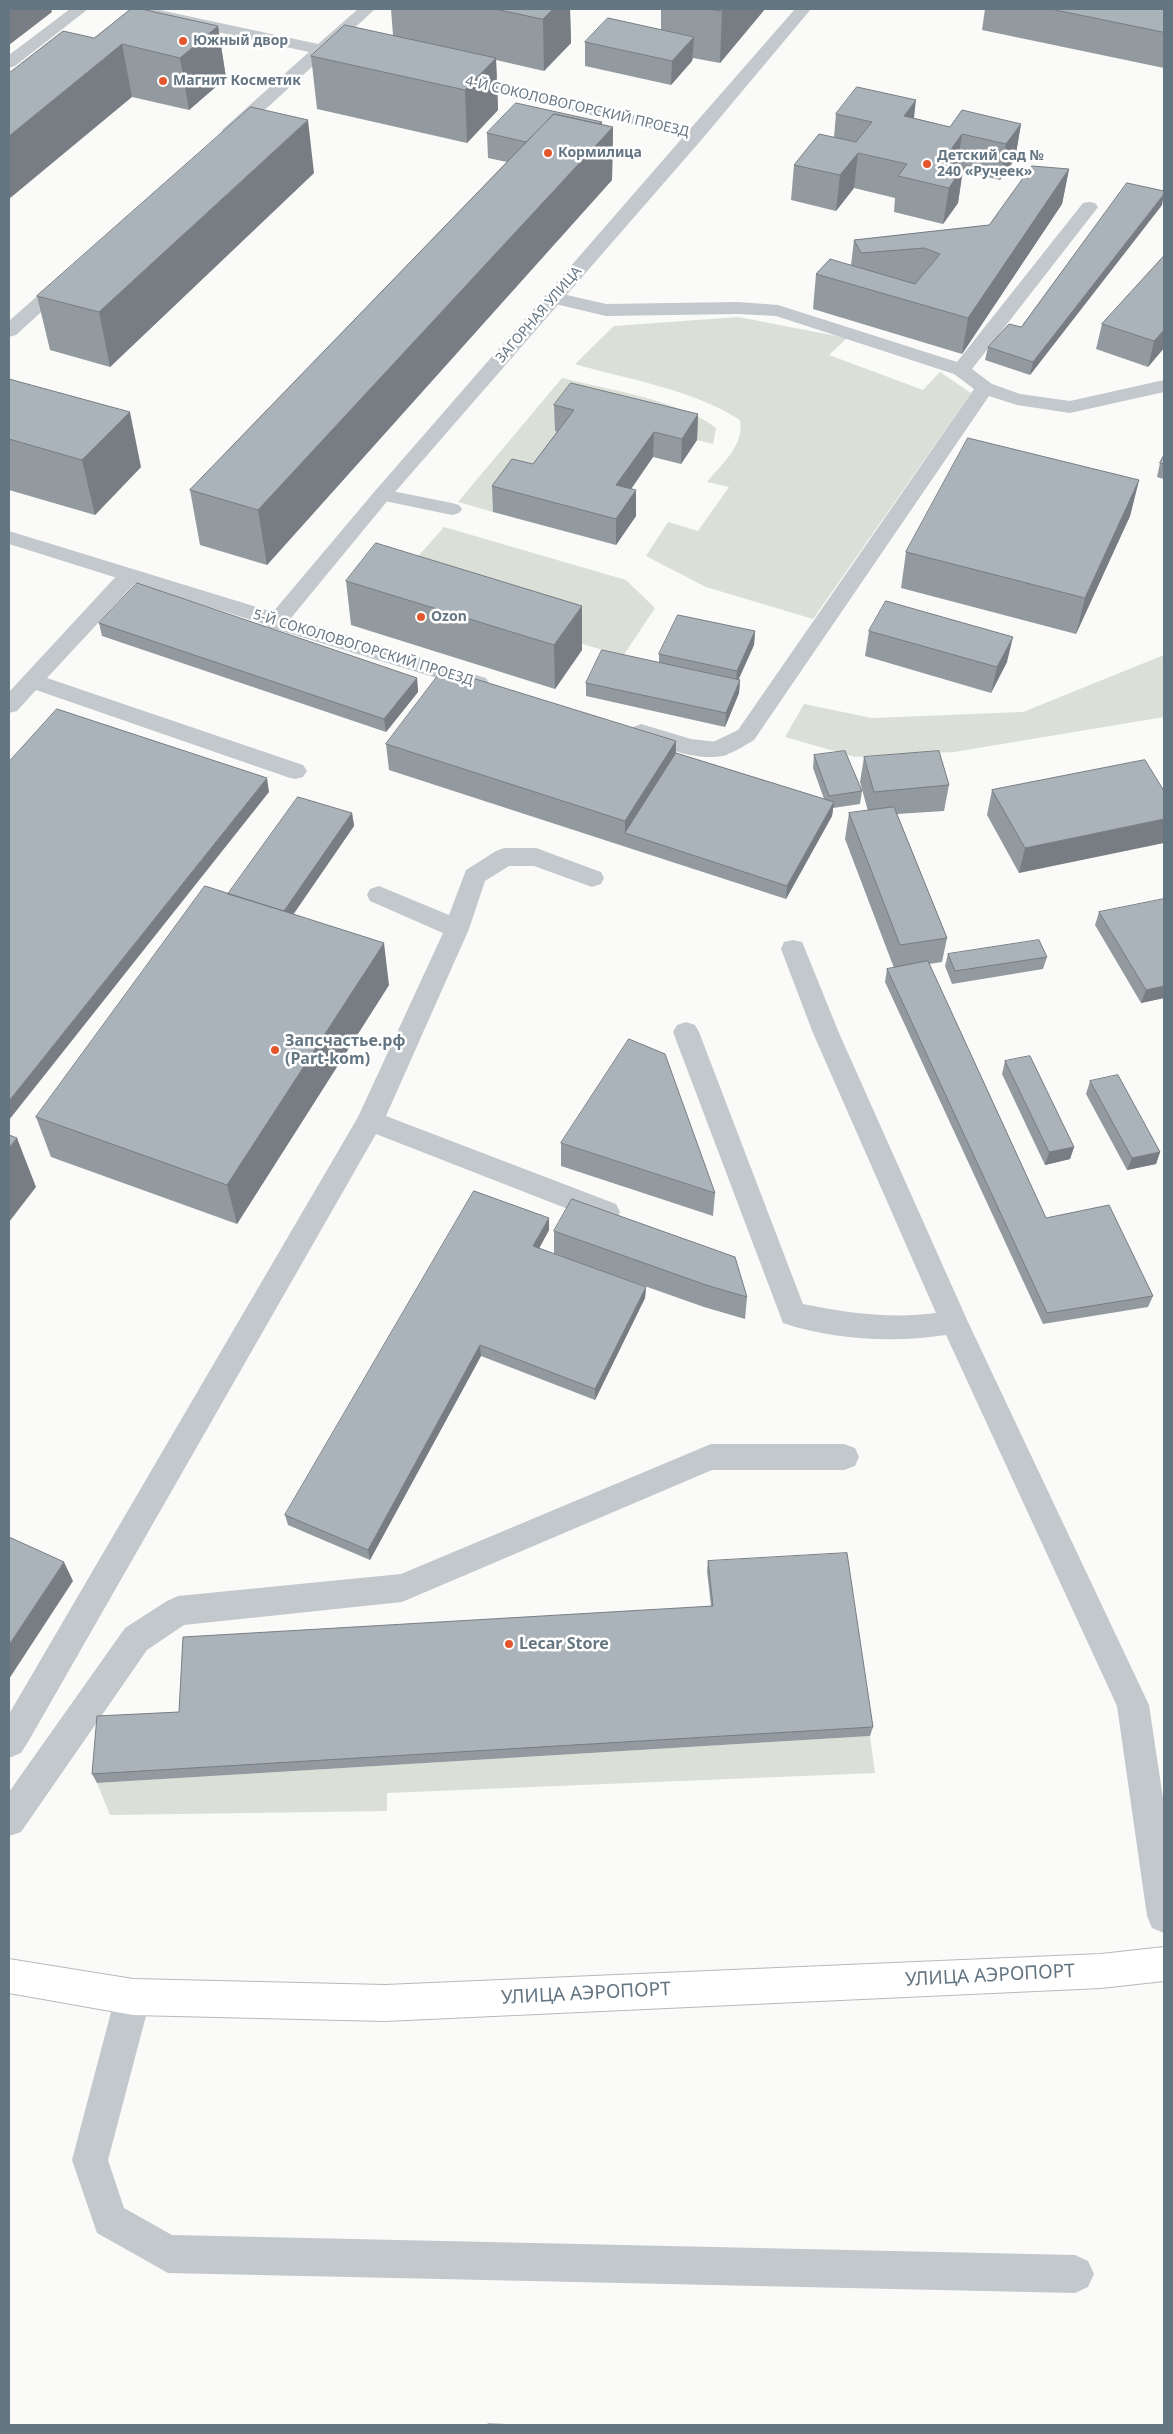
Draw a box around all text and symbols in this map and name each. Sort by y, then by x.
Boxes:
place label: Южный двор [193,33,288,49]
marker: Южный двор [177,35,189,47]
place label: Магнит Косметик [173,73,301,89]
street label: 4-Й СОКОЛОВОГОРСКИЙ ПРОЕЗД [463,73,691,141]
marker: Магнит Косметик [157,75,169,87]
place label: Кормилица [558,145,642,161]
marker: Кормилица [542,147,554,159]
place label: Детский сад № 240 «Ручеек» [937,148,1044,180]
marker: Детский сад № 240 «Ручеек» [921,158,933,170]
street label: ЗАГОРНАЯ УЛИЦА [493,263,585,367]
street label: 5-Й СОКОЛОВОГОРСКИЙ ПРОЕЗД [251,606,475,690]
place label: Ozon [431,609,467,625]
marker: Ozon [415,611,427,623]
place label: Запсчастье.рф (Part-kom) [285,1031,405,1069]
marker: Запсчастье.рф (Part-kom) [269,1044,281,1056]
place label: Lecar Store [519,1634,609,1654]
marker: Lecar Store [503,1638,515,1650]
street label: УЛИЦА АЭРОПОРТ [905,1960,1075,1992]
street label: УЛИЦА АЭРОПОРТ [501,1978,671,2010]

